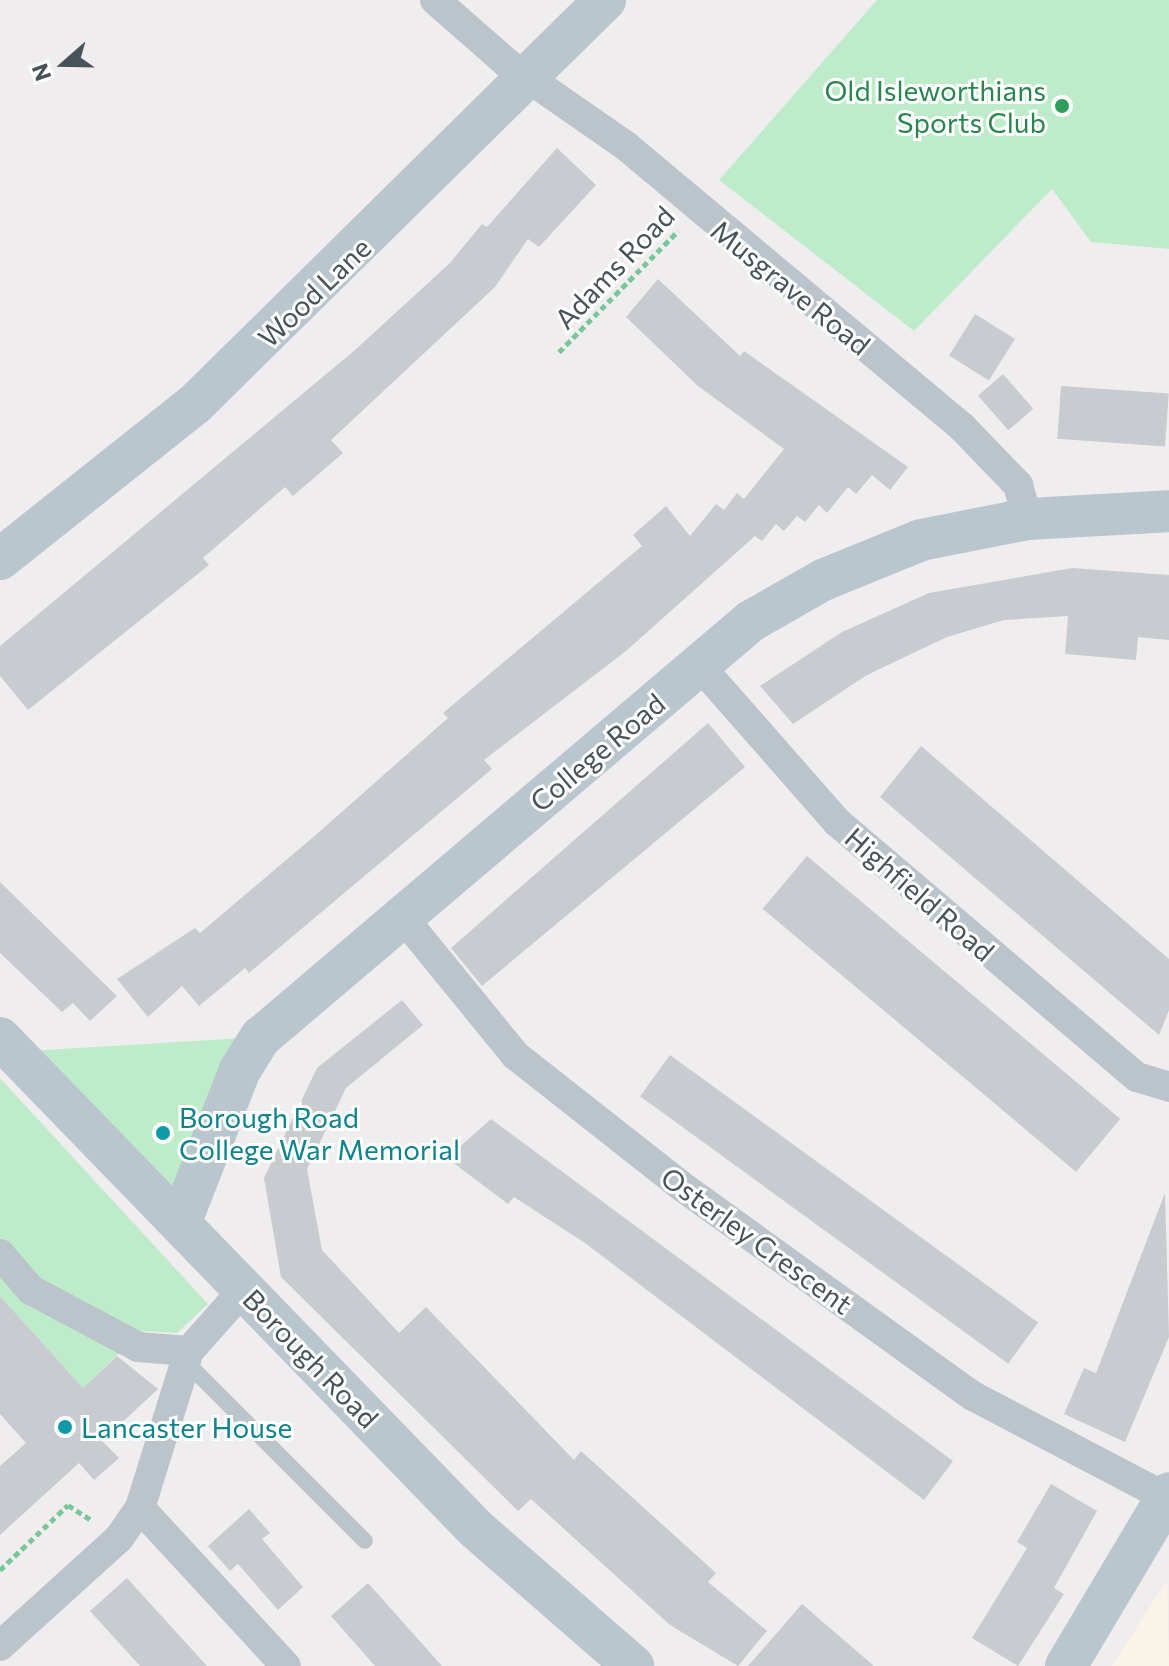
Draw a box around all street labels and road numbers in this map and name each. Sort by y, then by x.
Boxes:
street label: Adams Road [547,199,681,335]
street label: Musgrave Road [705,213,877,361]
street label: Wood Lane [251,230,377,354]
street label: College Road [523,686,671,818]
street label: Highfield Road [839,820,1001,968]
street label: Osterley Crescent [655,1159,859,1321]
street label: Borough Road [236,1282,386,1434]

